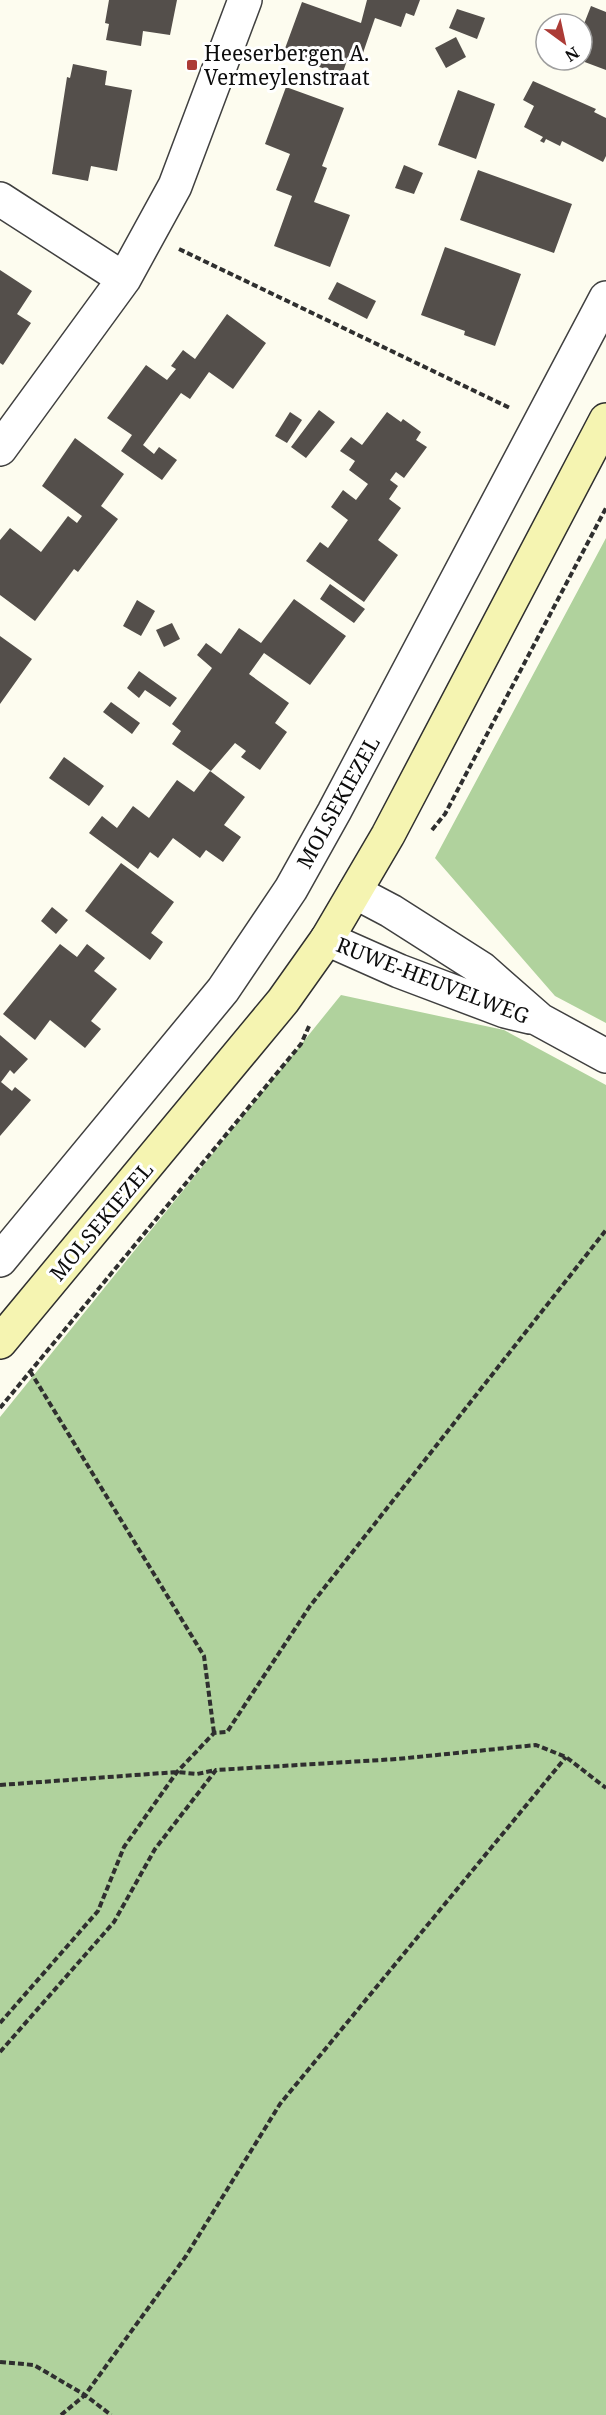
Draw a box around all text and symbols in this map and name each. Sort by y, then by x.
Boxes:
north arrow [534,12,594,72]
place label: Heeserbergen A. Vermeylenstraat [204,39,370,91]
text: N [561,42,583,67]
marker: Heeserbergen A. Vermeylenstraat [185,58,199,72]
street label: MOLSEKIEZEL [290,731,386,873]
street label: RUWE-HEUVELWEG [333,930,533,1030]
street label: MOLSEKIEZEL [43,1156,159,1286]

